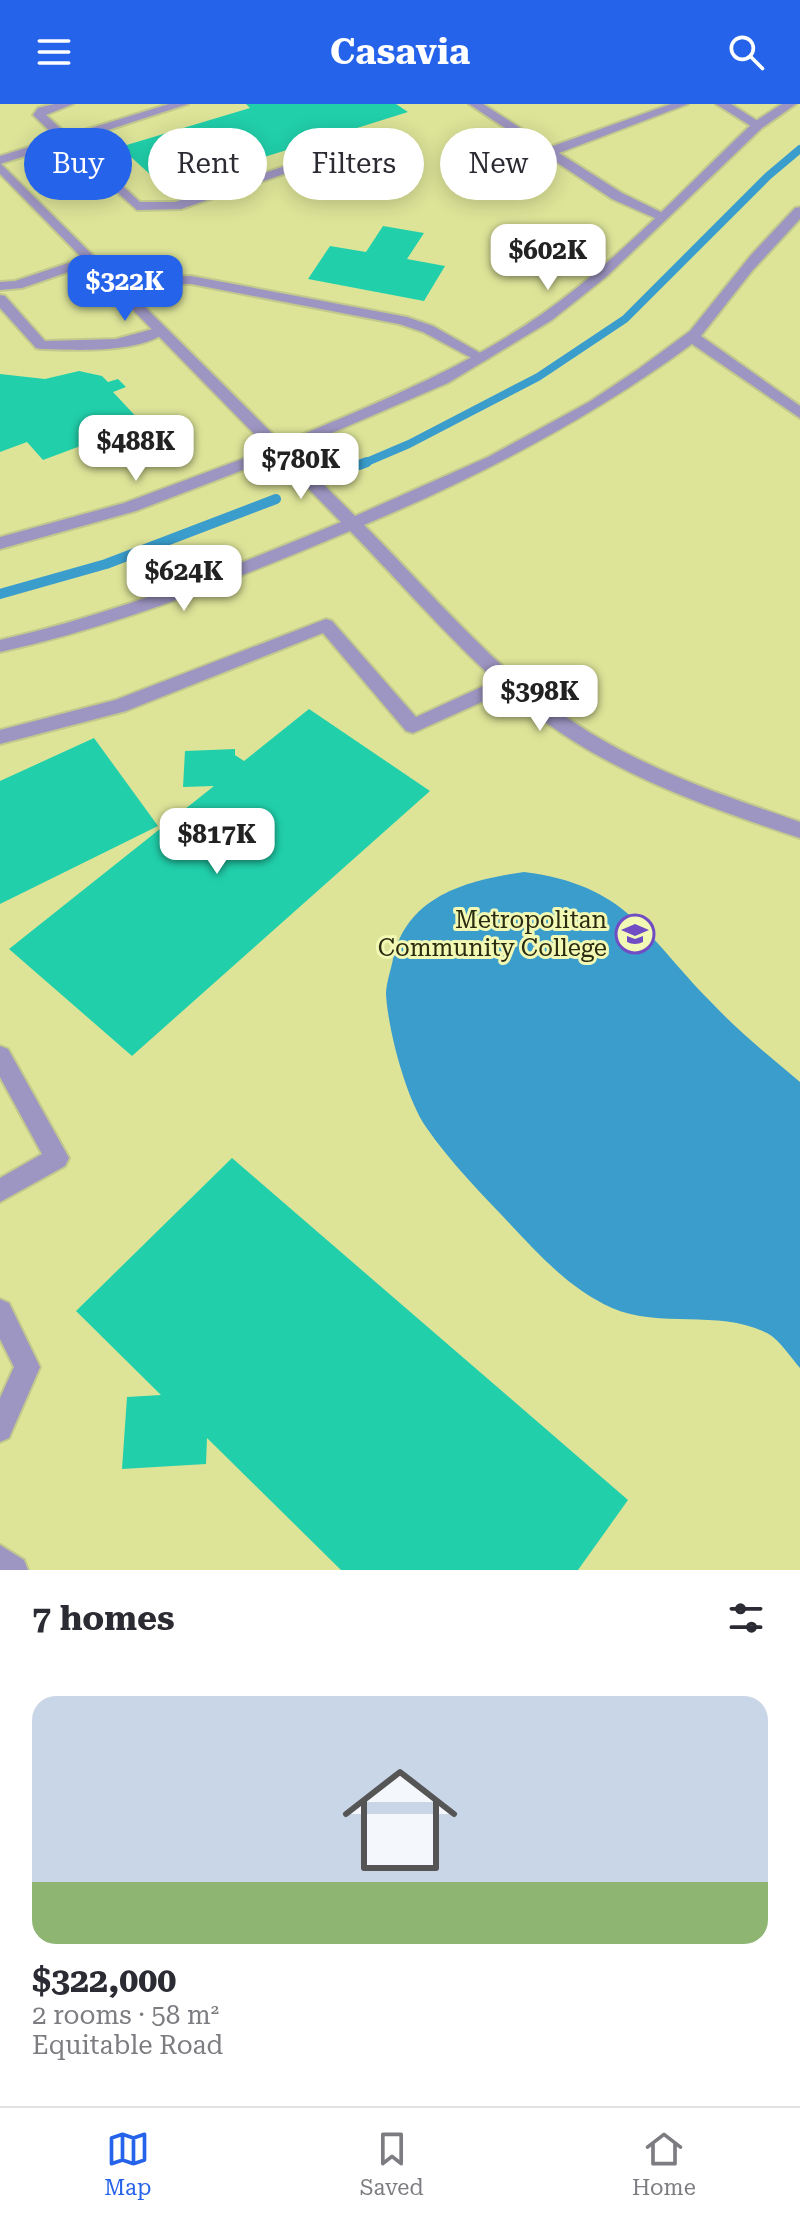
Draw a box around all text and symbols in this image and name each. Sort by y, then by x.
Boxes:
icon: menu [32,30,76,74]
icon: search [724,30,768,74]
text: Casavia [330,31,470,73]
chip: Buy [24,128,132,200]
chip: Rent [148,128,267,200]
chip: Filters [283,128,424,200]
chip: New [440,128,557,200]
pin: $602K [492,224,604,292]
text: $602K [509,235,587,265]
pin: $322K [69,255,181,323]
text: $322K [86,266,164,296]
pin: $488K [80,415,192,483]
text: $488K [97,426,175,456]
pin: $780K [245,433,357,501]
text: $780K [262,444,340,474]
pin: $624K [128,545,240,613]
text: $624K [145,556,223,586]
pin: $398K [484,665,596,733]
text: $398K [501,676,579,706]
pin: $817K [161,808,273,876]
text: $817K [178,819,256,849]
place label: Metropolitan Community College [378,906,607,962]
school or university icon: Metropolitan Community College [614,913,656,955]
icon: filters [724,1596,768,1640]
text: 7 homes [32,1598,175,1638]
icon: home [328,1748,472,1892]
text: $322,000 [32,1960,176,2000]
text: 2 rooms · 58 m² [32,2000,219,2030]
text: Equitable Road [32,2030,223,2060]
tab: Map [104,2127,151,2200]
tab: Saved [360,2127,424,2200]
tab: Home [632,2127,696,2200]

